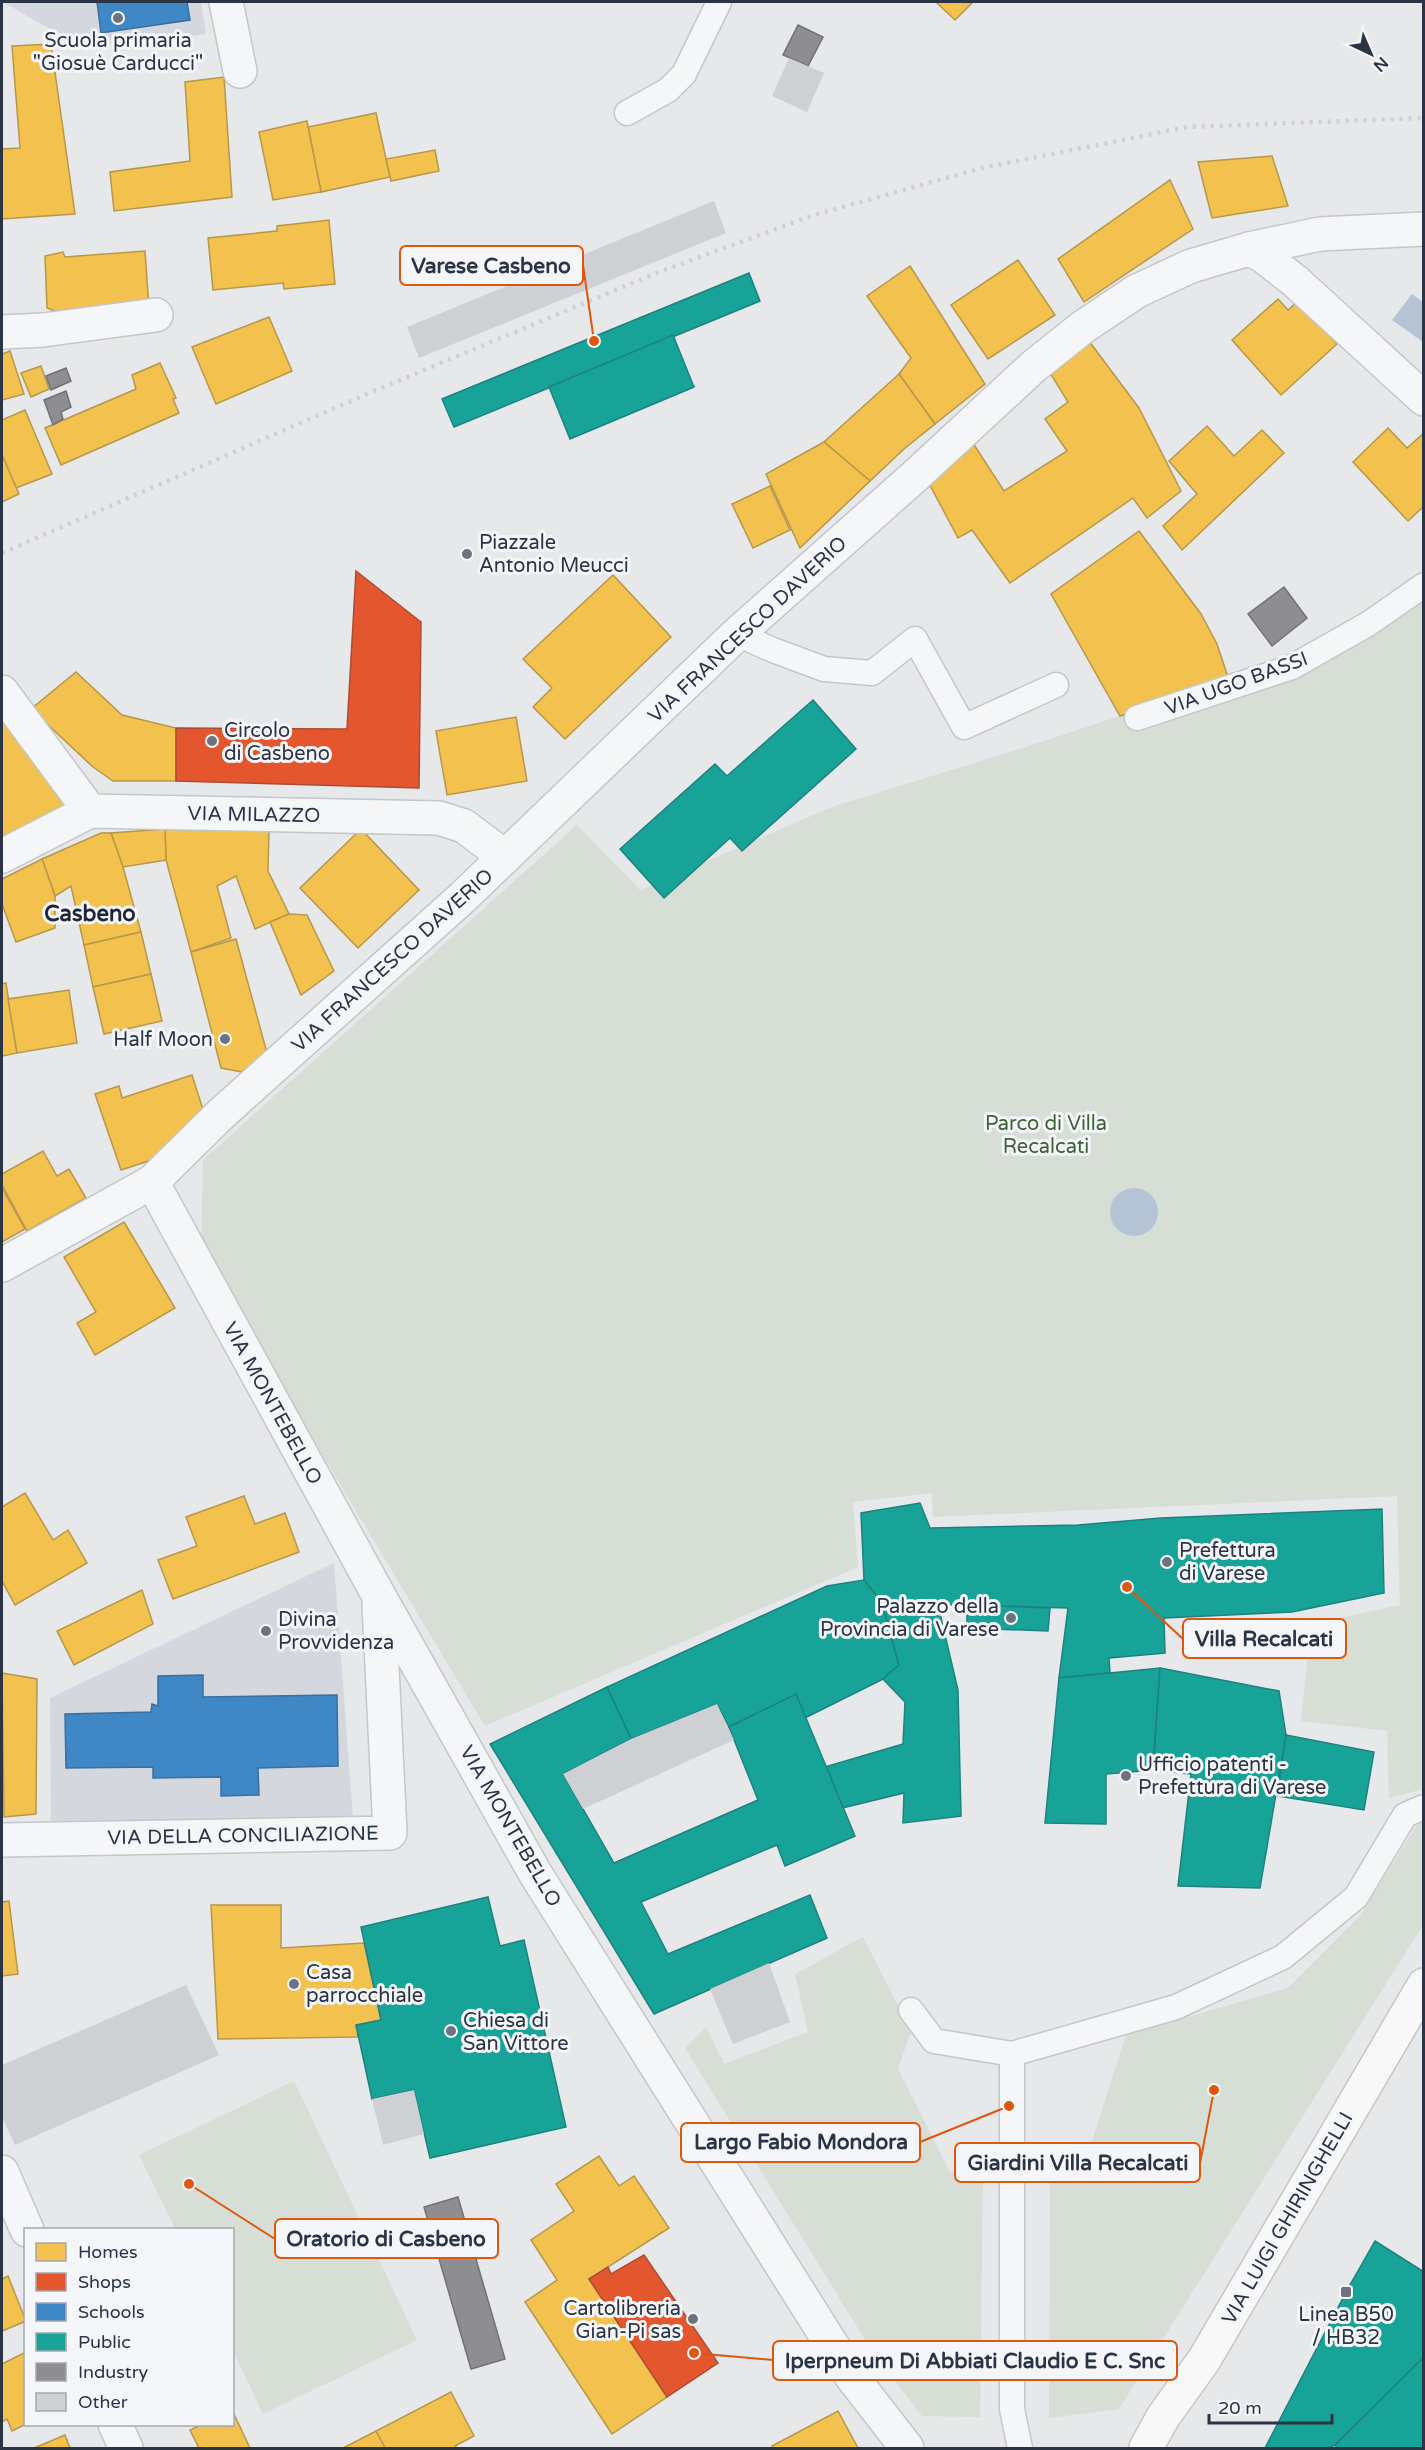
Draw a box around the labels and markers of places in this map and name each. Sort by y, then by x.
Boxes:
marker: Scuola primaria "Giosuè Carducci" [111,11,125,25]
place label: Scuola primaria "Giosuè Carducci" [33,29,203,76]
callout: Varese Casbeno [400,246,583,285]
place label: Piazzale Antonio Meucci [479,531,629,578]
marker: Piazzale Antonio Meucci [460,547,474,561]
place label: Circolo di Casbeno [224,719,330,766]
marker: Circolo di Casbeno [205,734,219,748]
place label: Half Moon [113,1028,213,1052]
marker: Half Moon [218,1032,232,1046]
place label: Prefettura di Varese [1179,1539,1276,1586]
marker: Prefettura di Varese [1160,1555,1174,1569]
place label: Palazzo della Provincia di Varese [820,1595,999,1642]
place label: Divina Provvidenza [278,1608,394,1655]
marker: Palazzo della Provincia di Varese [1004,1611,1018,1625]
callout: Villa Recalcati [1183,1619,1346,1658]
marker: Divina Provvidenza [259,1624,273,1638]
place label: Ufficio patenti - Prefettura di Varese [1138,1753,1326,1800]
marker: Ufficio patenti - Prefettura di Varese [1119,1769,1133,1783]
place label: Casa parrocchiale [306,1961,423,2008]
marker: Casa parrocchiale [287,1977,301,1991]
place label: Chiesa di San Vittore [463,2009,569,2056]
marker: Chiesa di San Vittore [444,2024,458,2038]
callout: Largo Fabio Mondora [681,2123,920,2162]
callout: Giardini Villa Recalcati [955,2143,1200,2182]
callout: Oratorio di Casbeno [275,2219,498,2258]
marker: Linea B50 / HB32 [1339,2285,1353,2299]
place label: Cartolibreria Gian-Pi sas [563,2297,681,2344]
place label: Linea B50 / HB32 [1298,2303,1394,2350]
marker: Cartolibreria Gian-Pi sas [686,2312,700,2326]
callout: Iperpneum Di Abbiati Claudio E C. Snc [773,2341,1177,2380]

